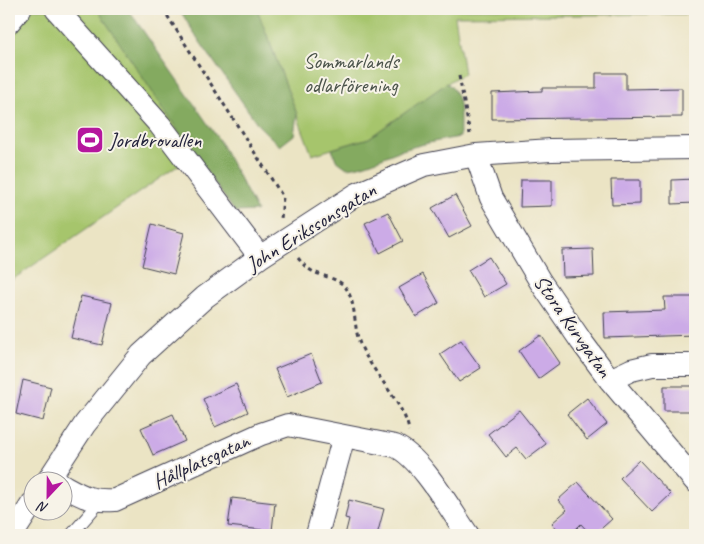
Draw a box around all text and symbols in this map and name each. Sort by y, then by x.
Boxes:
park label: Sommarlands odlarförening [303,48,400,98]
sports icon: Jordbrovallen [75,125,105,155]
place label: Jordbrovallen [108,127,202,153]
street label: John Erikssonsgatan [241,176,381,278]
street label: Stora Kurvgatan [528,270,618,383]
street label: Hållplatsgatan [148,427,255,495]
north arrow [22,472,72,522]
text: N [34,497,51,517]

